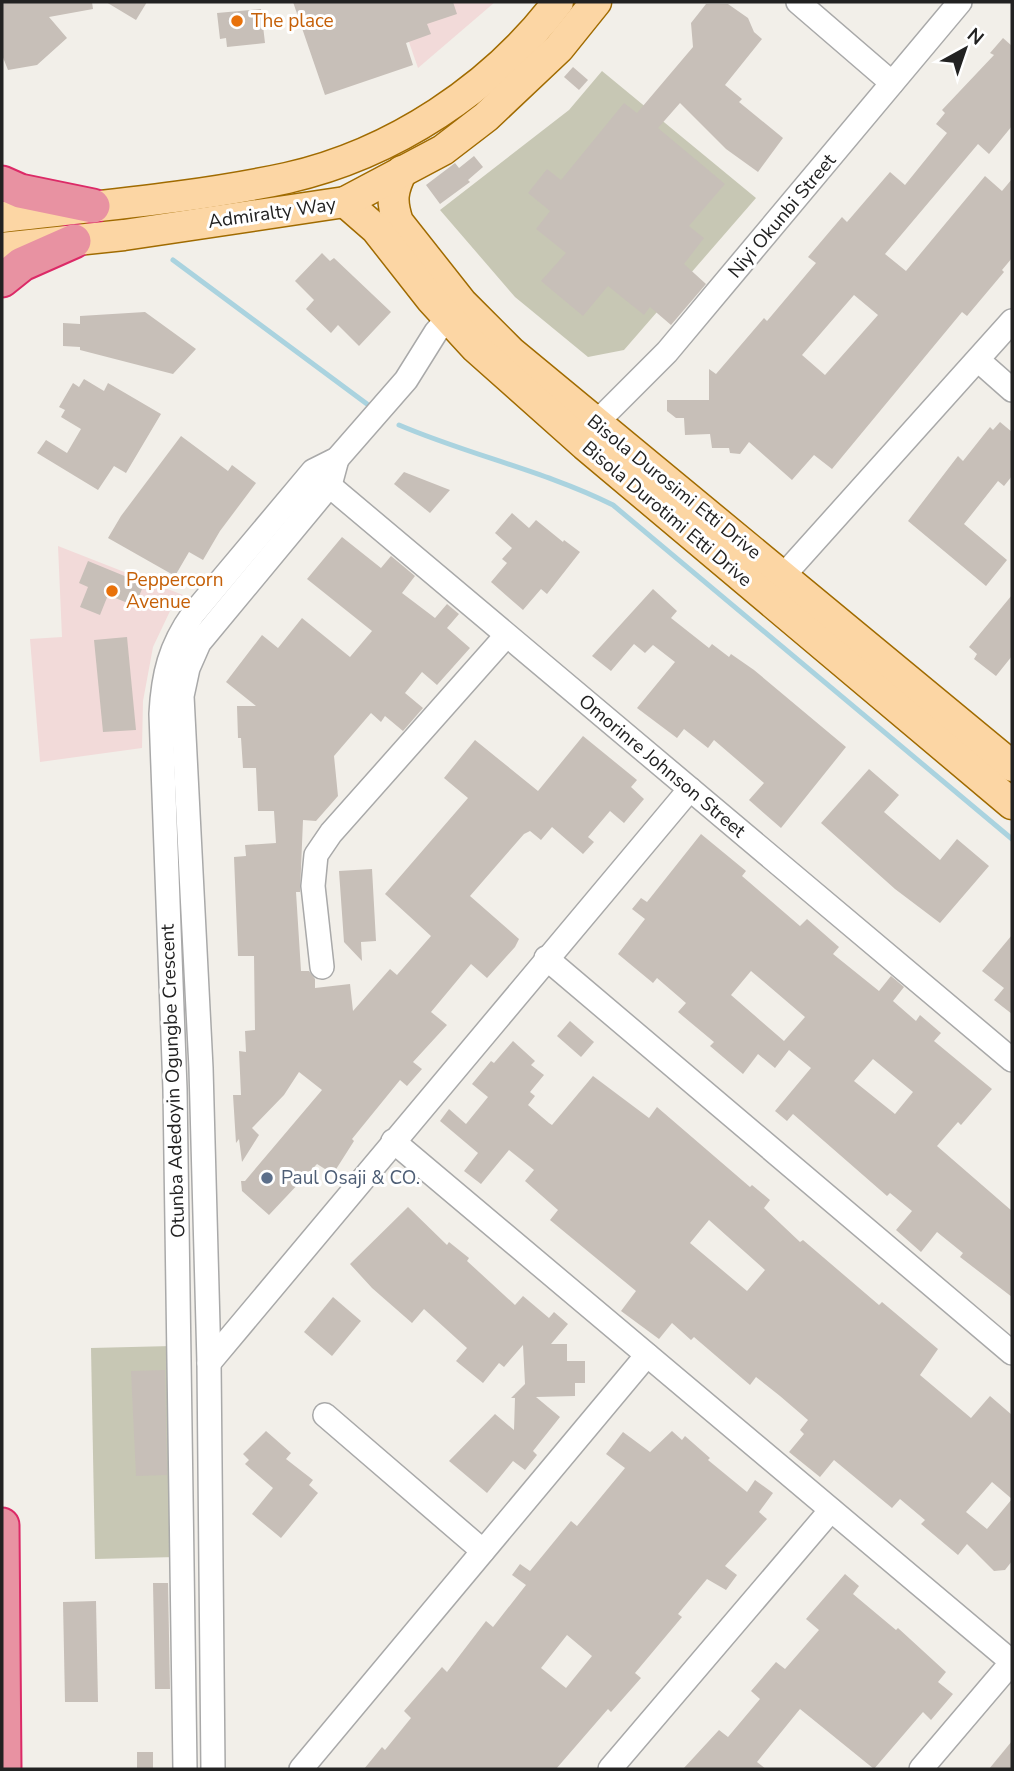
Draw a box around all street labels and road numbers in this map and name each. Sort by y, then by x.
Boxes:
street label: Niyi Okunbi Street [722,148,842,284]
street label: Admiralty Way [206,191,338,235]
street label: Bisola Durosimi Etti Drive [581,409,767,565]
street label: Bisola Durotimi Etti Drive [577,435,757,593]
street label: Omorinre Johnson Street [573,688,751,844]
street label: Otunba Adedoyin Ogungbe Crescent [155,923,191,1238]

